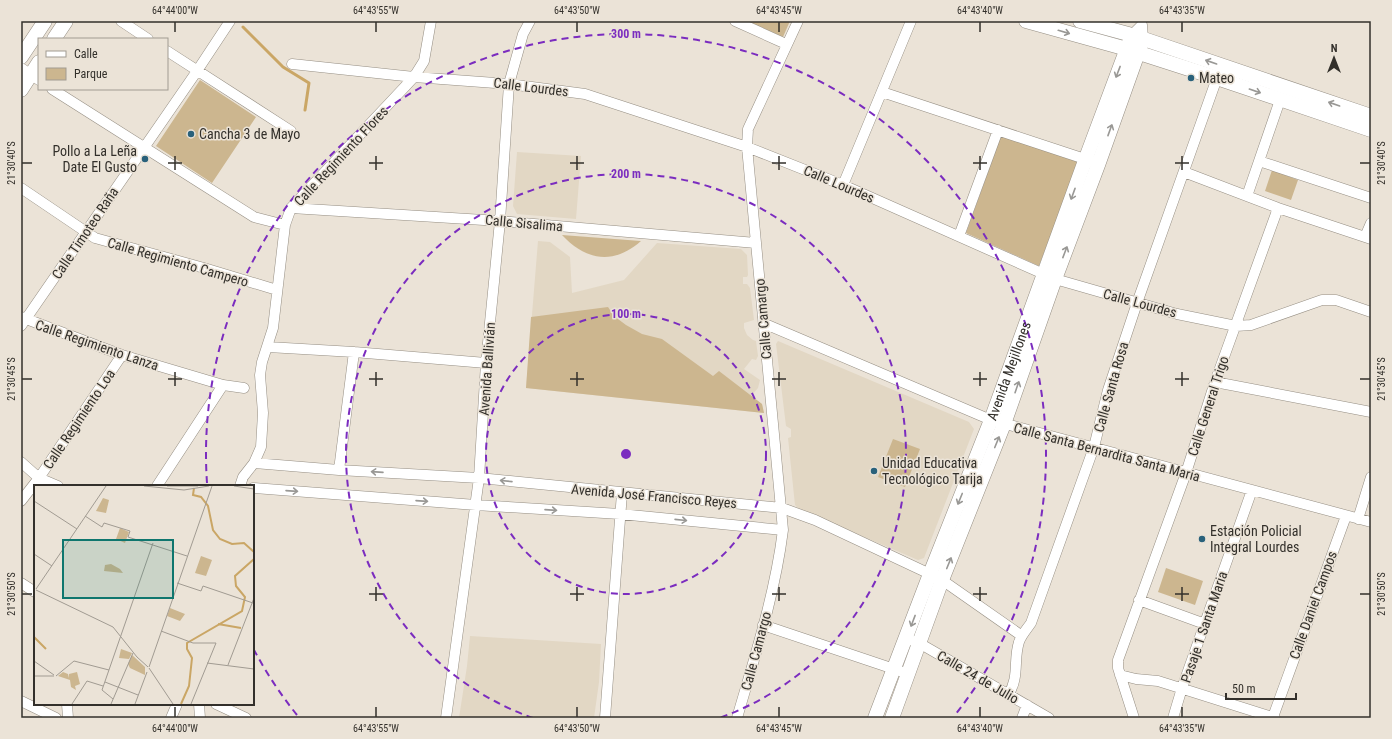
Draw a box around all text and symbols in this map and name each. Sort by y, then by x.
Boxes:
text: 64°44'00"W [152,5,198,16]
text: 64°43'55"W [353,5,399,16]
text: 64°43'50"W [554,5,600,16]
text: 64°43'45"W [756,5,802,16]
text: 64°43'40"W [957,5,1003,16]
text: 64°43'35"W [1159,5,1205,16]
text: 300 m [611,27,641,41]
one-way arrow [1057,28,1070,36]
legend [38,38,168,90]
north arrow [1314,38,1354,78]
text: N [1331,42,1338,55]
text: Calle [74,47,98,61]
one-way arrow [1205,58,1218,65]
one-way arrow [1114,65,1122,77]
text: Parque [74,67,108,81]
place label: Mateo [1199,70,1234,86]
marker: Mateo [1186,73,1196,83]
street label: Calle Lourdes [493,74,569,100]
one-way arrow [1248,88,1261,95]
one-way arrow [1328,99,1340,107]
street label: Calle Regimiento Flores [291,103,391,209]
one-way arrow [1107,124,1115,136]
place label: Cancha 3 de Mayo [199,126,300,142]
marker: Cancha 3 de Mayo [186,129,196,139]
text: 21°30'40"S [6,141,17,185]
text: 21°30'40"S [1376,141,1387,185]
place label: Pollo a La Leña Date El Gusto [52,143,137,175]
marker: Pollo a La Leña Date El Gusto [140,154,150,164]
street label: Calle Lourdes [801,162,877,206]
text: 200 m [611,167,641,181]
street label: Calle Timoteo Raña [48,184,122,282]
one-way arrow [1069,187,1076,200]
street label: Calle Sisalima [484,212,564,234]
street label: Calle Regimiento Campero [106,234,250,290]
one-way arrow [1062,246,1070,258]
street label: Calle Camargo [752,278,774,360]
street label: Calle Lourdes [1102,286,1178,320]
text: 100 m [611,307,641,321]
street label: Calle Regimiento Lanza [33,316,161,374]
street label: Avenida Mejillones [984,319,1034,422]
street label: Avenida Ballivián [476,322,498,416]
street label: Calle Santa Rosa [1090,340,1132,434]
street label: Calle General Trigo [1184,354,1232,458]
text: 21°30'45"S [6,357,17,401]
text: 21°30'45"S [1376,357,1387,401]
street label: Calle Regimiento Loa [40,366,118,472]
one-way arrow [1014,381,1021,394]
street label: Calle Santa Bernardita Santa Maria [1012,419,1202,485]
one-way arrow [994,437,1002,449]
centre of rings [619,447,633,461]
place label: Unidad Educativa Tecnológico Tarija [882,455,983,487]
marker: Unidad Educativa Tecnológico Tarija [869,466,879,476]
one-way arrow [371,469,384,476]
one-way arrow [500,478,513,485]
street label: Avenida José Francisco Reyes [570,481,738,511]
inset map [34,485,254,705]
one-way arrow [285,488,298,495]
one-way arrow [955,493,963,505]
one-way arrow [415,497,428,504]
one-way arrow [544,506,557,513]
one-way arrow [674,516,687,524]
place label: Estación Policial Integral Lourdes [1210,523,1302,555]
marker: Estación Policial Integral Lourdes [1197,534,1207,544]
street label: Calle Daniel Campos [1286,549,1340,661]
one-way arrow [945,558,953,570]
street label: Pasaje 1 Santa Maria [1177,569,1231,685]
text: 21°30'50"S [6,572,17,616]
text: 21°30'50"S [1376,572,1387,616]
street label: Calle Camargo [738,610,774,692]
one-way arrow [908,614,916,626]
street label: Calle 24 de Julio [934,647,1022,707]
scale bar [1226,675,1296,701]
text: 50 m [1232,682,1256,696]
text: 64°44'00"W [152,723,198,734]
text: 64°43'55"W [353,723,399,734]
text: 64°43'50"W [554,723,600,734]
text: 64°43'45"W [756,723,802,734]
text: 64°43'40"W [957,723,1003,734]
text: 64°43'35"W [1159,723,1205,734]

